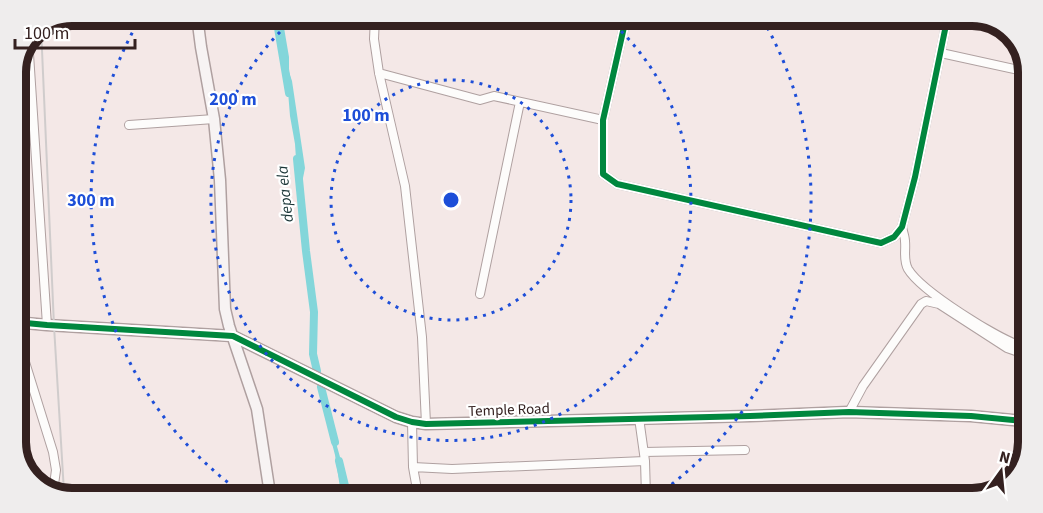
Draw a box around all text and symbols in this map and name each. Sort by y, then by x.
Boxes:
scale bar [15,12,135,50]
text: 100 m [24,21,69,46]
text: 200 m [209,87,257,112]
text: 100 m [342,103,390,128]
water label: depa ela [271,164,299,223]
text: 300 m [67,188,115,213]
centre of rings [441,190,461,210]
street label: Temple Road [468,398,550,422]
north arrow [971,441,1031,501]
text: N [997,445,1013,469]

